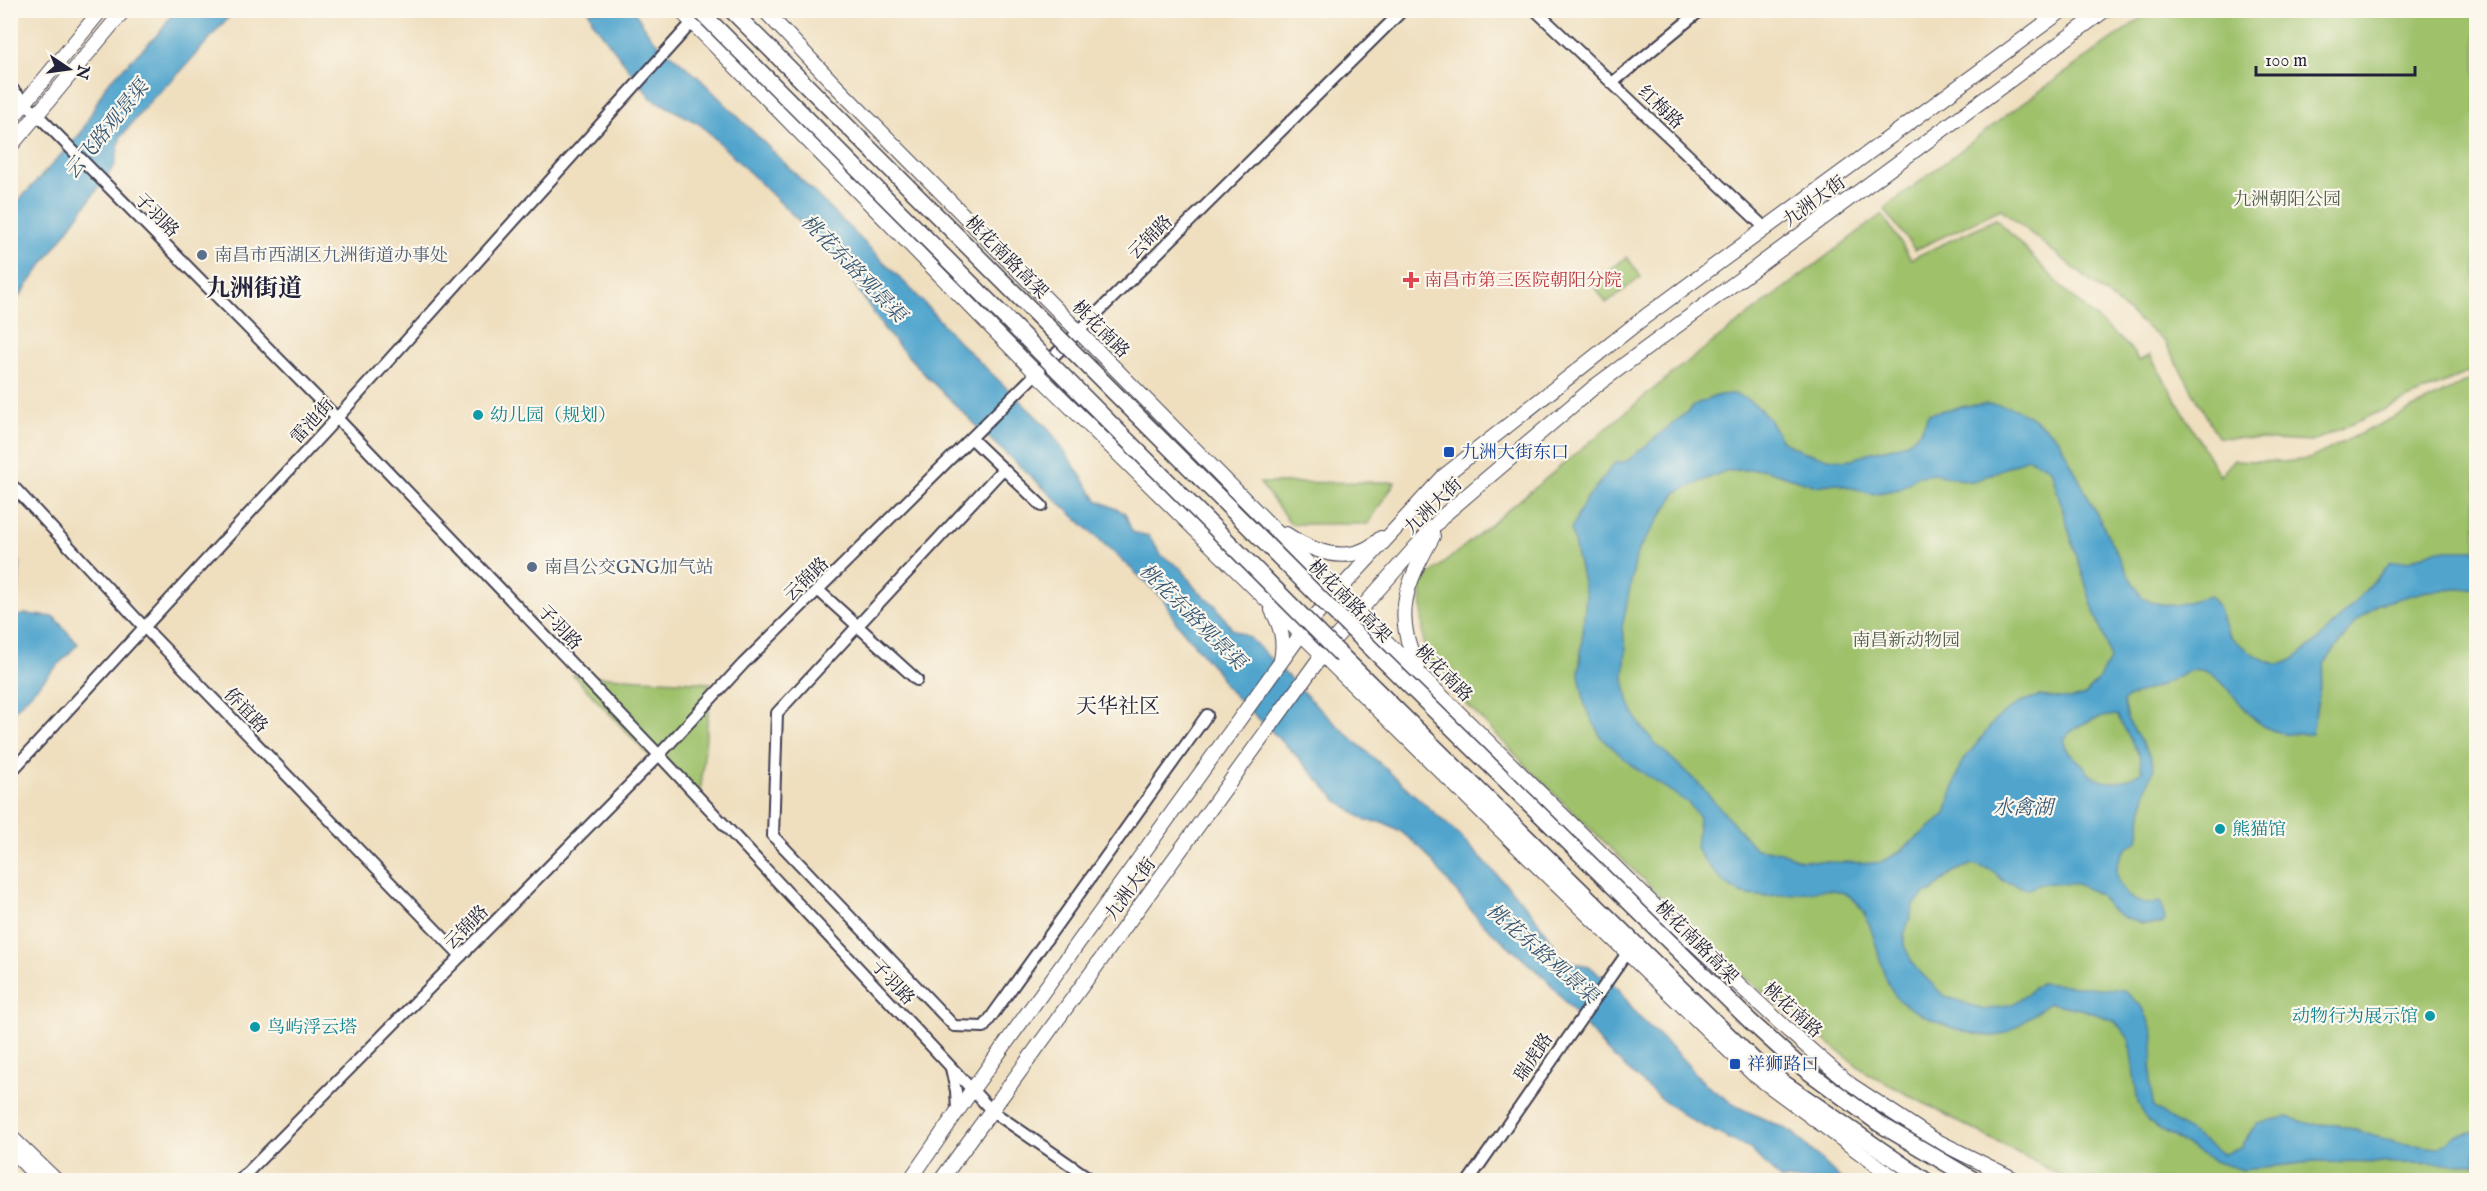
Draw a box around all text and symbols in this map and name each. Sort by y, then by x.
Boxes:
north arrow [39,39,99,99]
scale bar [2256,39,2415,77]
text: 100 m [2265,50,2307,73]
text: N [70,62,93,81]
water label: 云飞路观景渠 [60,73,157,184]
street label: 红梅路 [1632,81,1688,135]
street label: 九洲大街 [1779,172,1851,233]
street label: 子羽路 [129,189,183,243]
park label: 九洲朝阳公园 [2233,189,2341,212]
water label: 桃花东路观景渠 [795,210,913,330]
street label: 云锦路 [1124,211,1178,265]
street label: 桃花南路高架 [960,212,1052,304]
place label: 南昌市西湖区九洲街道办事处 [214,245,448,268]
marker: 南昌市西湖区九洲街道办事处 [195,248,209,262]
place label: 南昌市第三医院朝阳分院 [1424,270,1622,293]
marker: 南昌市第三医院朝阳分院 [1402,271,1420,289]
district label: 九洲街道 [206,274,302,305]
street label: 桃花南路 [1066,296,1134,364]
street label: 雷池街 [286,394,340,450]
place label: 幼儿园（规划） [490,405,616,428]
marker: 幼儿园（规划） [471,408,485,422]
place label: 九洲大街东口 [1461,442,1569,465]
marker: 九洲大街东口 [1442,445,1456,459]
street label: 九洲大街 [1400,474,1468,540]
street label: 云锦路 [780,553,834,607]
street label: 桃花南路高架 [1303,556,1395,648]
place label: 南昌公交GNG加气站 [544,557,714,580]
water label: 桃花东路观景渠 [1134,559,1252,678]
marker: 南昌公交GNG加气站 [525,560,539,574]
street label: 子羽路 [532,601,586,655]
park label: 南昌新动物园 [1852,630,1960,653]
street label: 桃花南路 [1409,640,1477,708]
street label: 侨谊路 [218,684,272,738]
district label: 天华社区 [1076,694,1160,721]
water label: 水禽湖 [1993,796,2056,821]
place label: 熊猫馆 [2232,819,2286,842]
marker: 熊猫馆 [2213,822,2227,836]
street label: 九洲大街 [1101,854,1162,926]
street label: 桃花南路高架 [1650,897,1742,989]
water label: 桃花东路观景渠 [1481,899,1605,1011]
street label: 云锦路 [440,901,494,955]
street label: 子羽路 [865,955,919,1011]
street label: 桃花南路 [1758,978,1826,1044]
place label: 动物行为展示馆 [2292,1006,2418,1029]
marker: 动物行为展示馆 [2423,1009,2437,1023]
place label: 鸟屿浮云塔 [267,1017,357,1040]
marker: 鸟屿浮云塔 [248,1020,262,1034]
street label: 瑞虎路 [1510,1029,1559,1087]
place label: 祥狮路口 [1747,1054,1819,1077]
marker: 祥狮路口 [1728,1057,1742,1071]

